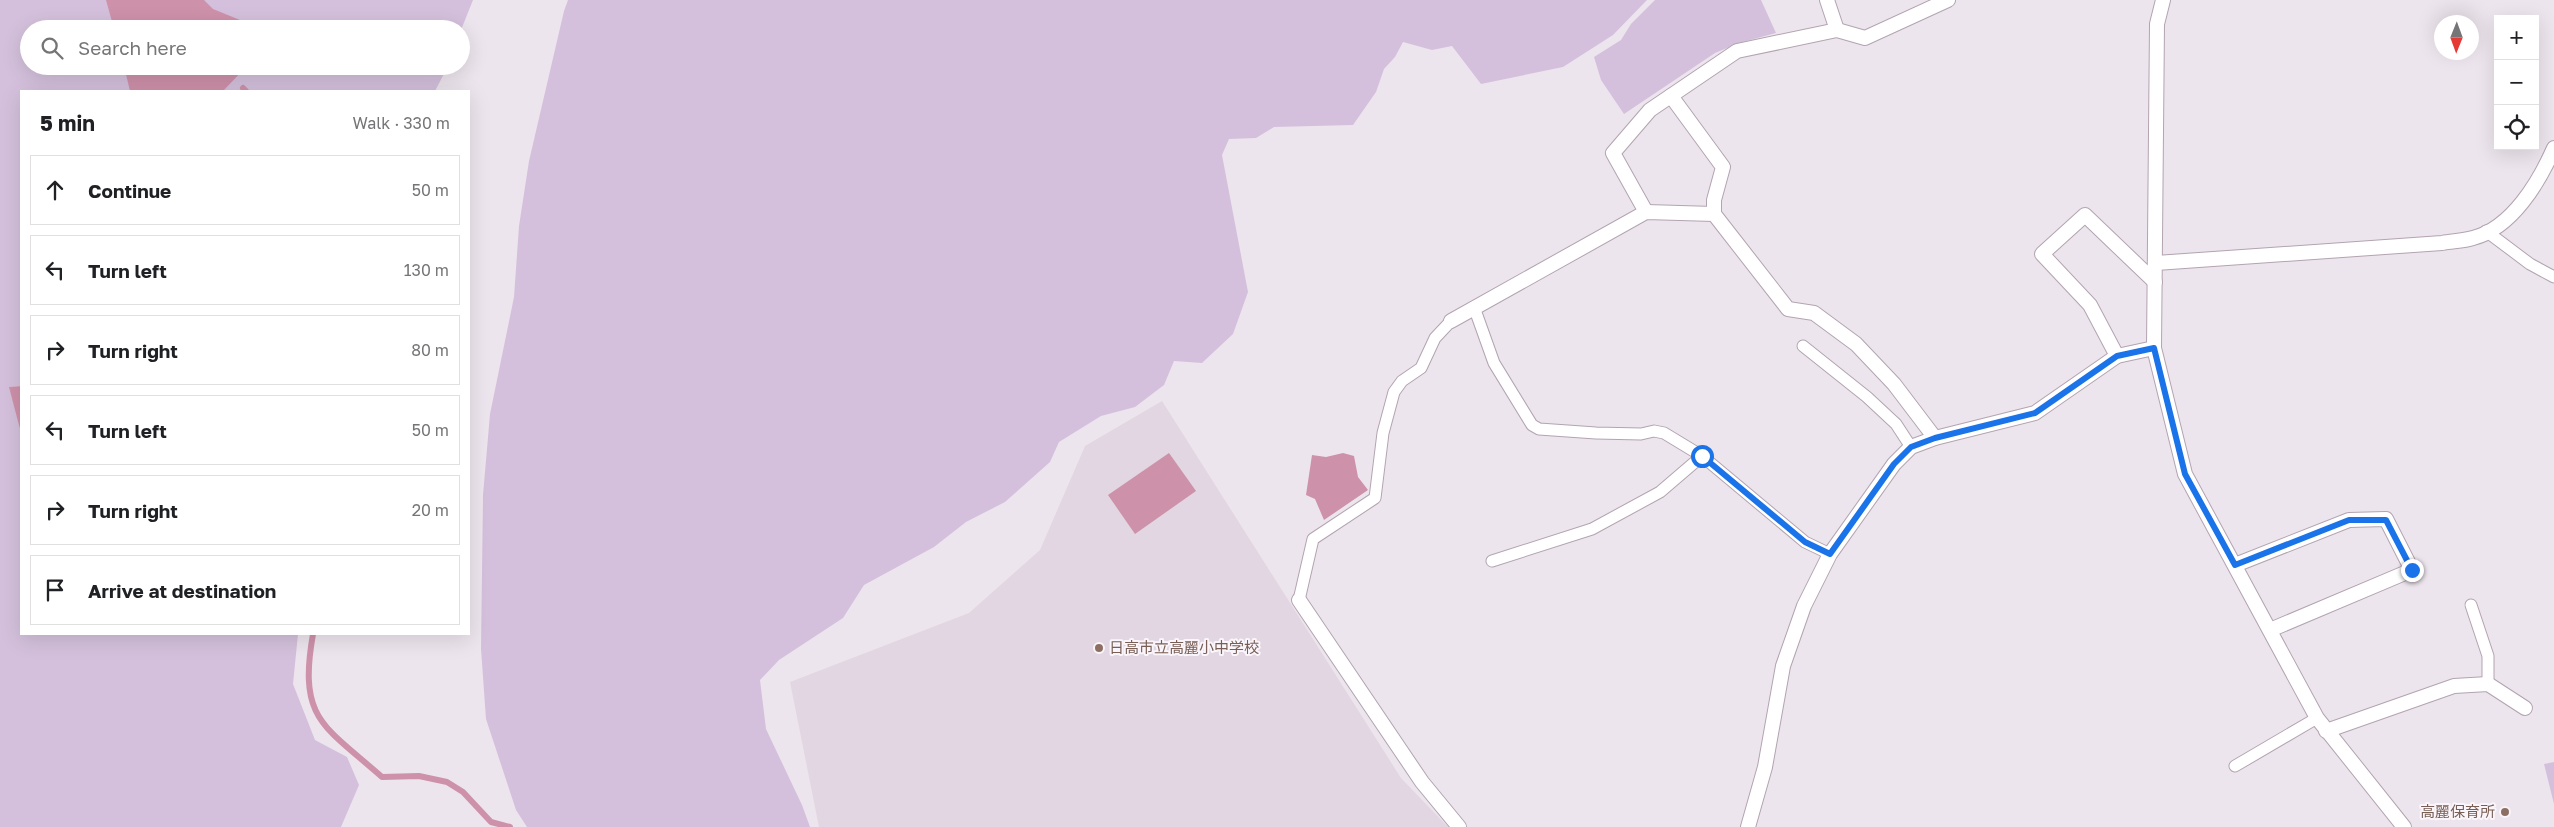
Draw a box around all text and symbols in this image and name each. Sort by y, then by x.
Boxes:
north arrow [2434,15,2479,60]
map controls [2494,15,2539,150]
button: + [2494,15,2539,60]
search box [20,20,470,75]
icon: search [38,34,66,62]
text: Search here [78,36,187,59]
button: − [2494,60,2539,105]
button: locate [2494,105,2539,150]
text: 5 min [40,110,95,136]
text: Walk · 330 m [352,113,450,133]
icon: ahead [41,176,69,204]
text: Continue [88,179,171,202]
text: 50 m [412,180,449,200]
icon: left [41,256,69,284]
text: Turn left [88,259,167,282]
text: 130 m [404,260,449,280]
icon: right [41,336,69,364]
text: Turn right [88,339,178,362]
text: 80 m [411,340,449,360]
icon: left [41,416,69,444]
text: Turn left [88,419,167,442]
text: 50 m [412,420,449,440]
route start [1691,445,1714,468]
icon: right [41,496,69,524]
text: Turn right [88,499,178,522]
text: 20 m [412,500,449,520]
route end [2401,559,2424,582]
icon: arrive [41,576,69,604]
text: Arrive at destination [88,579,276,602]
place label: 日高市立高麗小中学校 [1109,638,1259,656]
marker: 日高市立高麗小中学校 [1093,642,1105,654]
place label: 高麗保育所 [2420,802,2495,820]
marker: 高麗保育所 [2499,806,2511,818]

